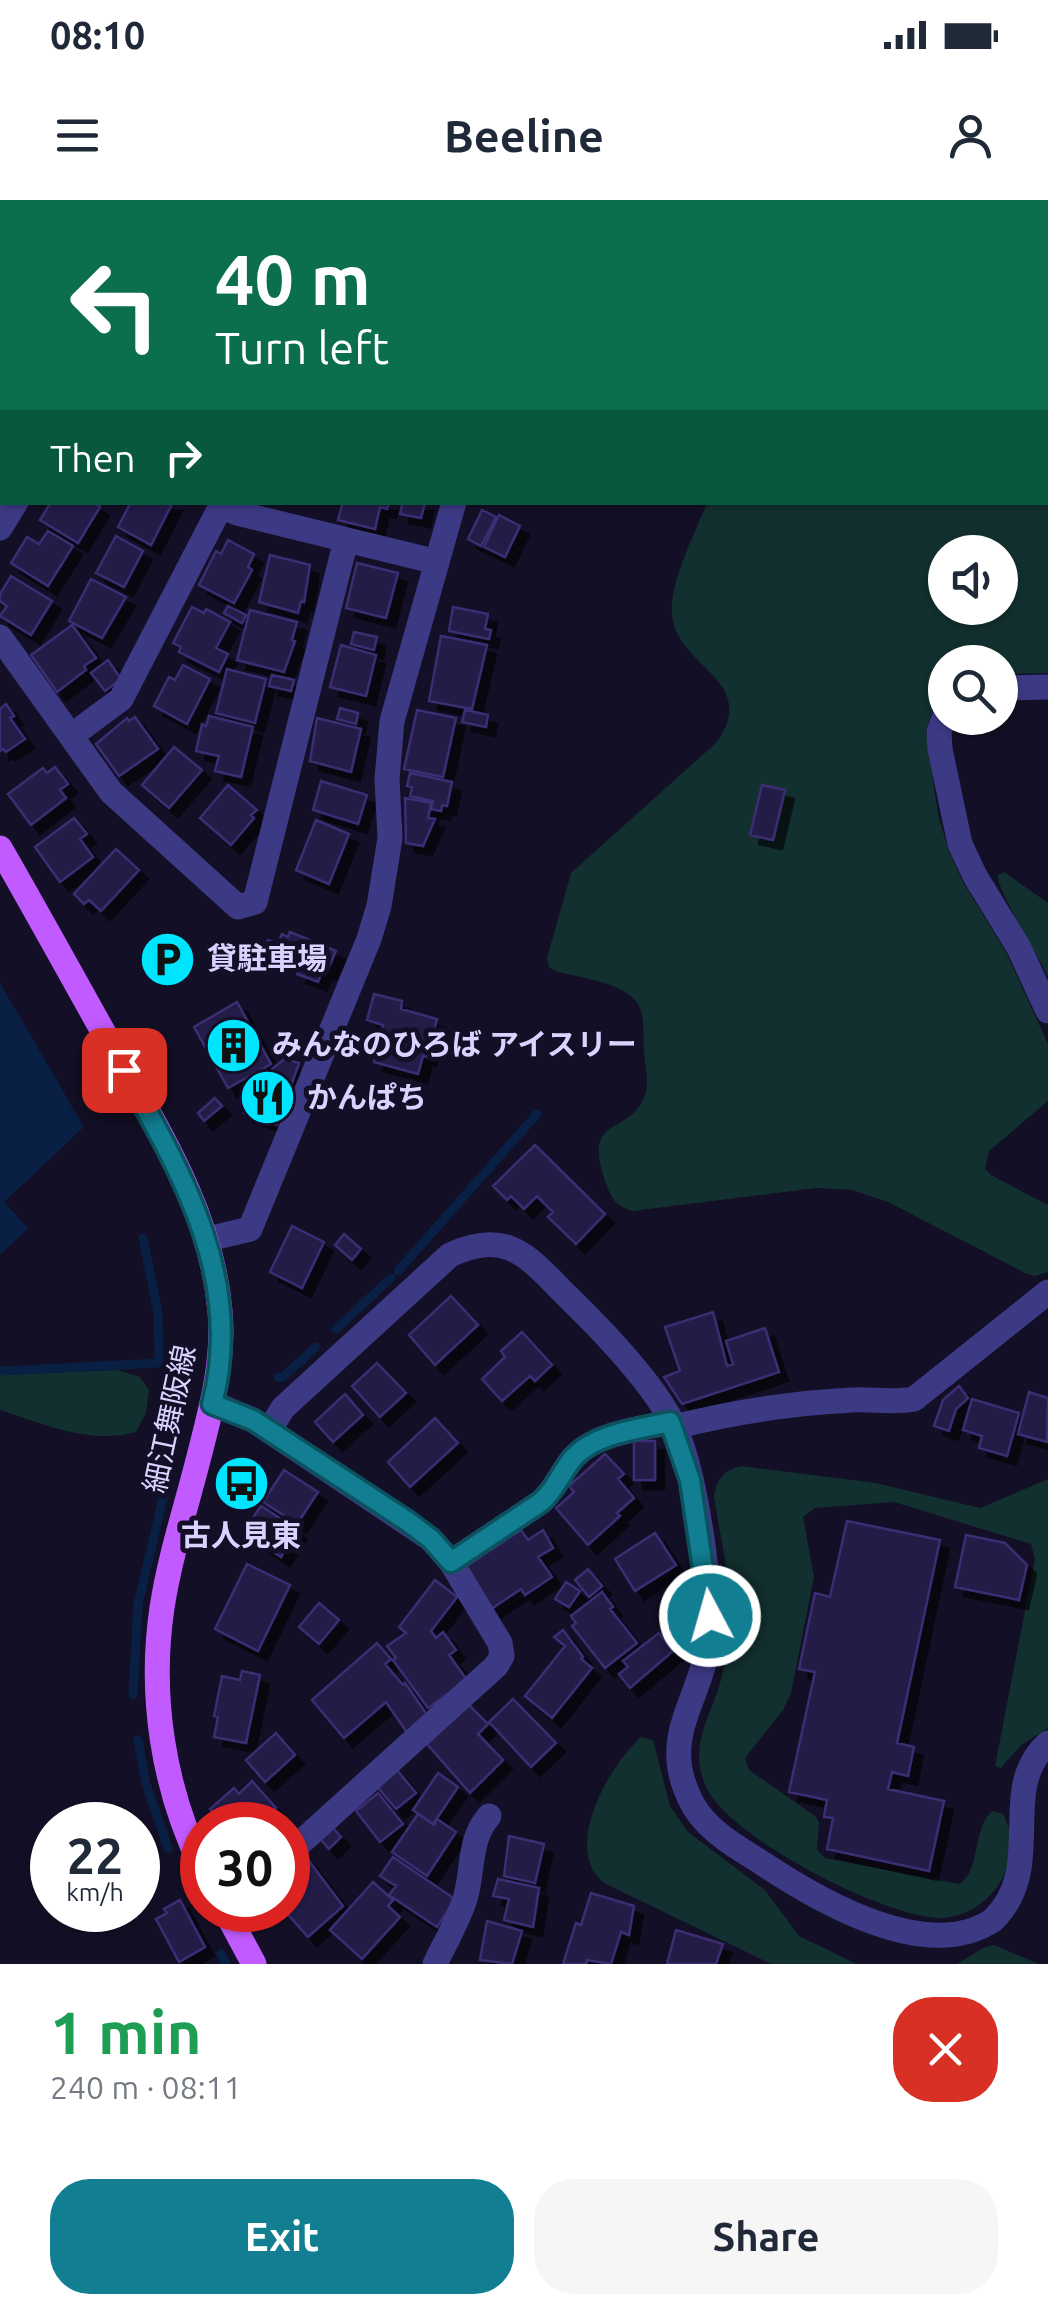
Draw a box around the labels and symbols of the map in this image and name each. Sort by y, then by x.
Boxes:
parking icon: 貸駐車場 [138,929,198,989]
place label: 貸駐車場 [207,941,327,975]
building icon: みんなのひろば アイスリー [203,1015,263,1075]
place label: みんなのひろば アイスリー [272,1027,637,1061]
pin [82,1028,167,1113]
restaurant icon: かんぱち [238,1068,298,1128]
place label: かんぱち [307,1080,427,1114]
street label: 細江舞阪線 [137,1342,201,1496]
bus stop icon: 古人見東 [211,1453,271,1513]
place label: 古人見東 [181,1518,301,1552]
position arrow [658,1564,762,1668]
speed limit sign: 30 [180,1802,310,1932]

